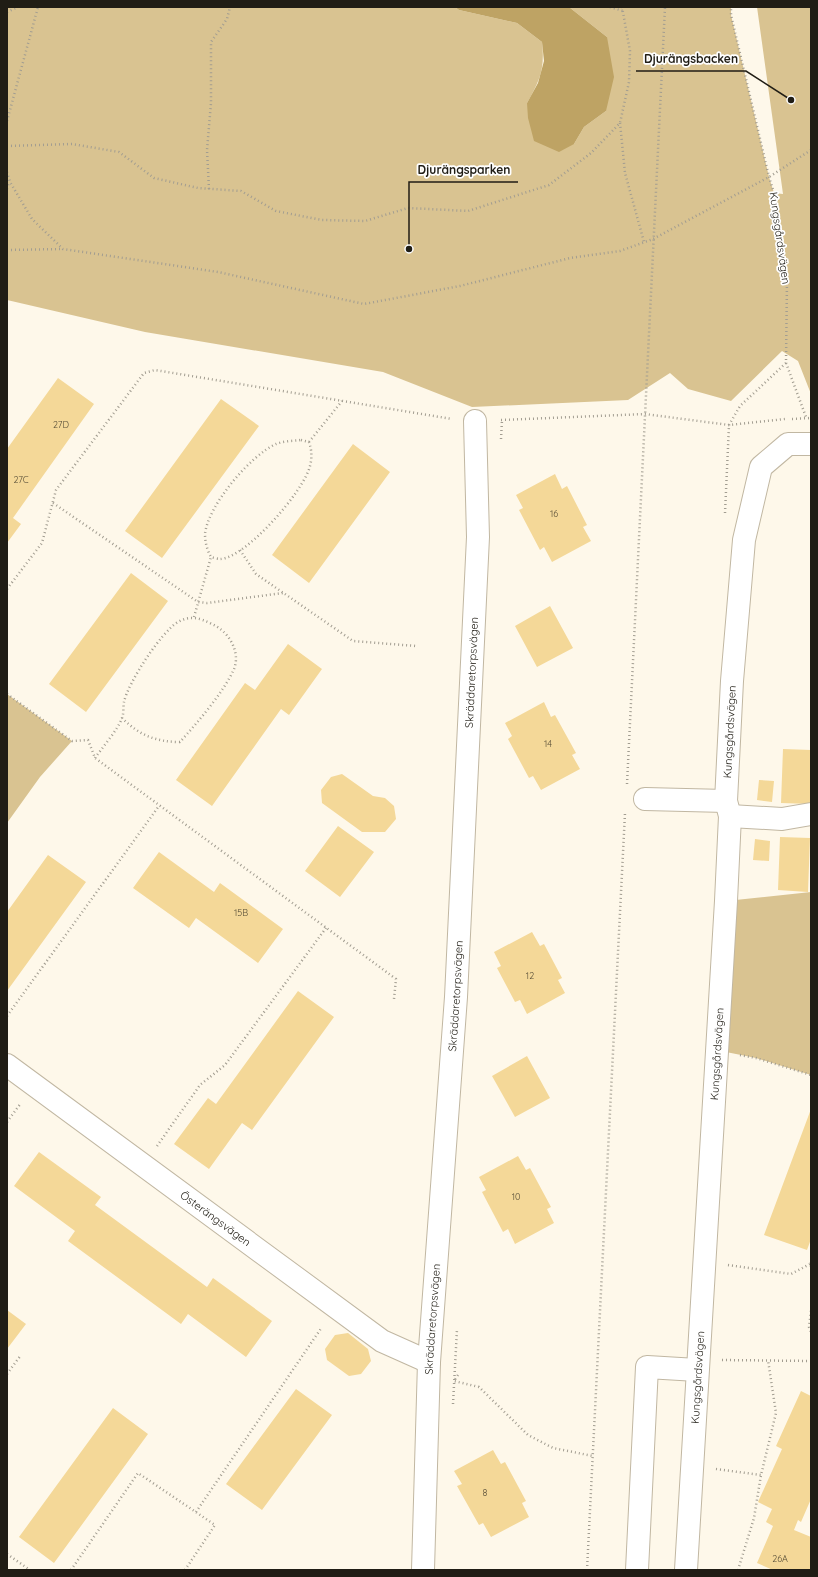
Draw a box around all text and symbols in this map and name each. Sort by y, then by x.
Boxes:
callout: Djurängsbacken [636,47,746,71]
text: Djurängsbacken [644,51,738,66]
callout: Djurängsparken [409,158,518,182]
text: Djurängsparken [417,162,511,177]
street label: Kungsgårdsvägen [767,191,793,285]
house number: 27D [53,419,69,430]
house number: 27C [13,474,29,485]
house number: 16 [550,508,558,519]
street label: Skräddaretorpsvägen [462,617,481,728]
street label: Kungsgårdsvägen [720,685,739,779]
house number: 14 [544,738,552,749]
house number: 15B [234,907,248,918]
street label: Skräddaretorpsvägen [445,940,466,1052]
house number: 12 [526,970,534,981]
street label: Kungsgårdsvägen [707,1007,727,1101]
street label: Österängsvägen [177,1188,254,1249]
house number: 10 [512,1191,520,1202]
street label: Skräddaretorpsvägen [422,1263,443,1375]
street label: Kungsgårdsvägen [688,1331,707,1424]
house number: 8 [483,1487,488,1498]
house number: 26A [772,1553,788,1564]

